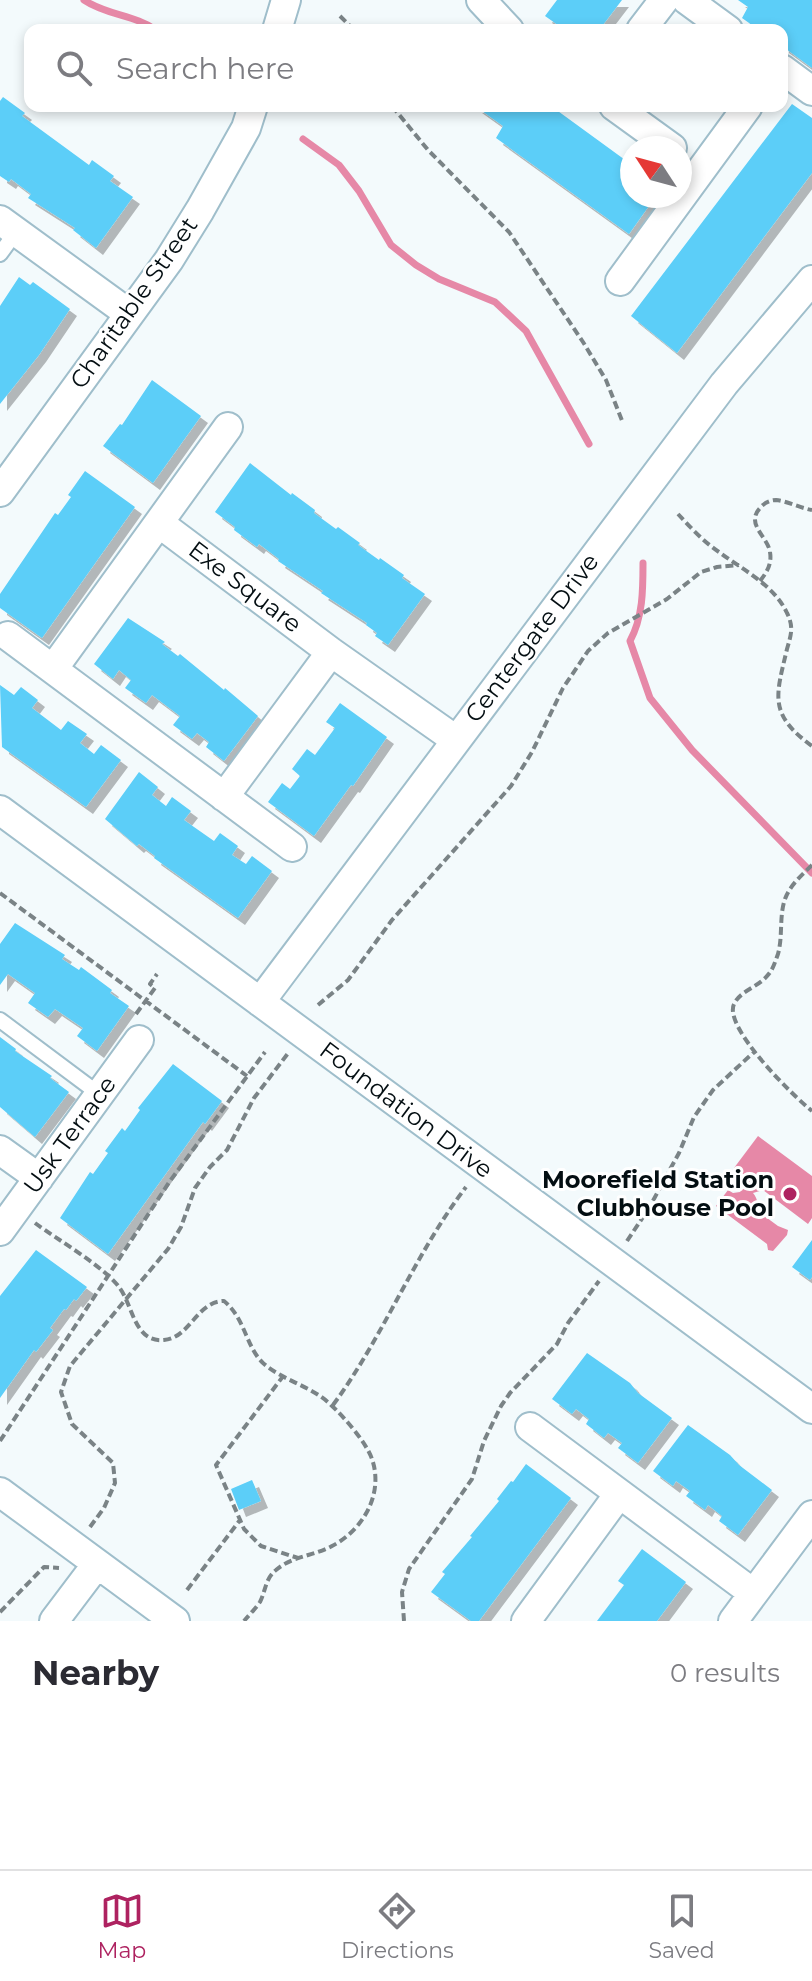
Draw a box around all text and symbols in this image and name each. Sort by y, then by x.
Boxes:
search box [24,24,788,112]
icon: search [52,46,96,90]
text: Search here [116,50,294,87]
north arrow [620,136,692,208]
street label: Charitable Street [64,211,204,394]
street label: Exe Square [183,535,308,639]
street label: Centergate Drive [459,548,605,728]
street label: Foundation Drive [314,1035,499,1184]
street label: Usk Terrace [17,1070,122,1199]
place label: Moorefield Station Clubhouse Pool [542,1165,774,1222]
marker: Moorefield Station Clubhouse Pool [781,1185,799,1203]
text: Nearby [32,1652,159,1694]
text: 0 results [670,1657,780,1689]
tab: Map [97,1889,146,1964]
tab: Directions [341,1889,454,1964]
tab: Saved [649,1889,715,1964]

